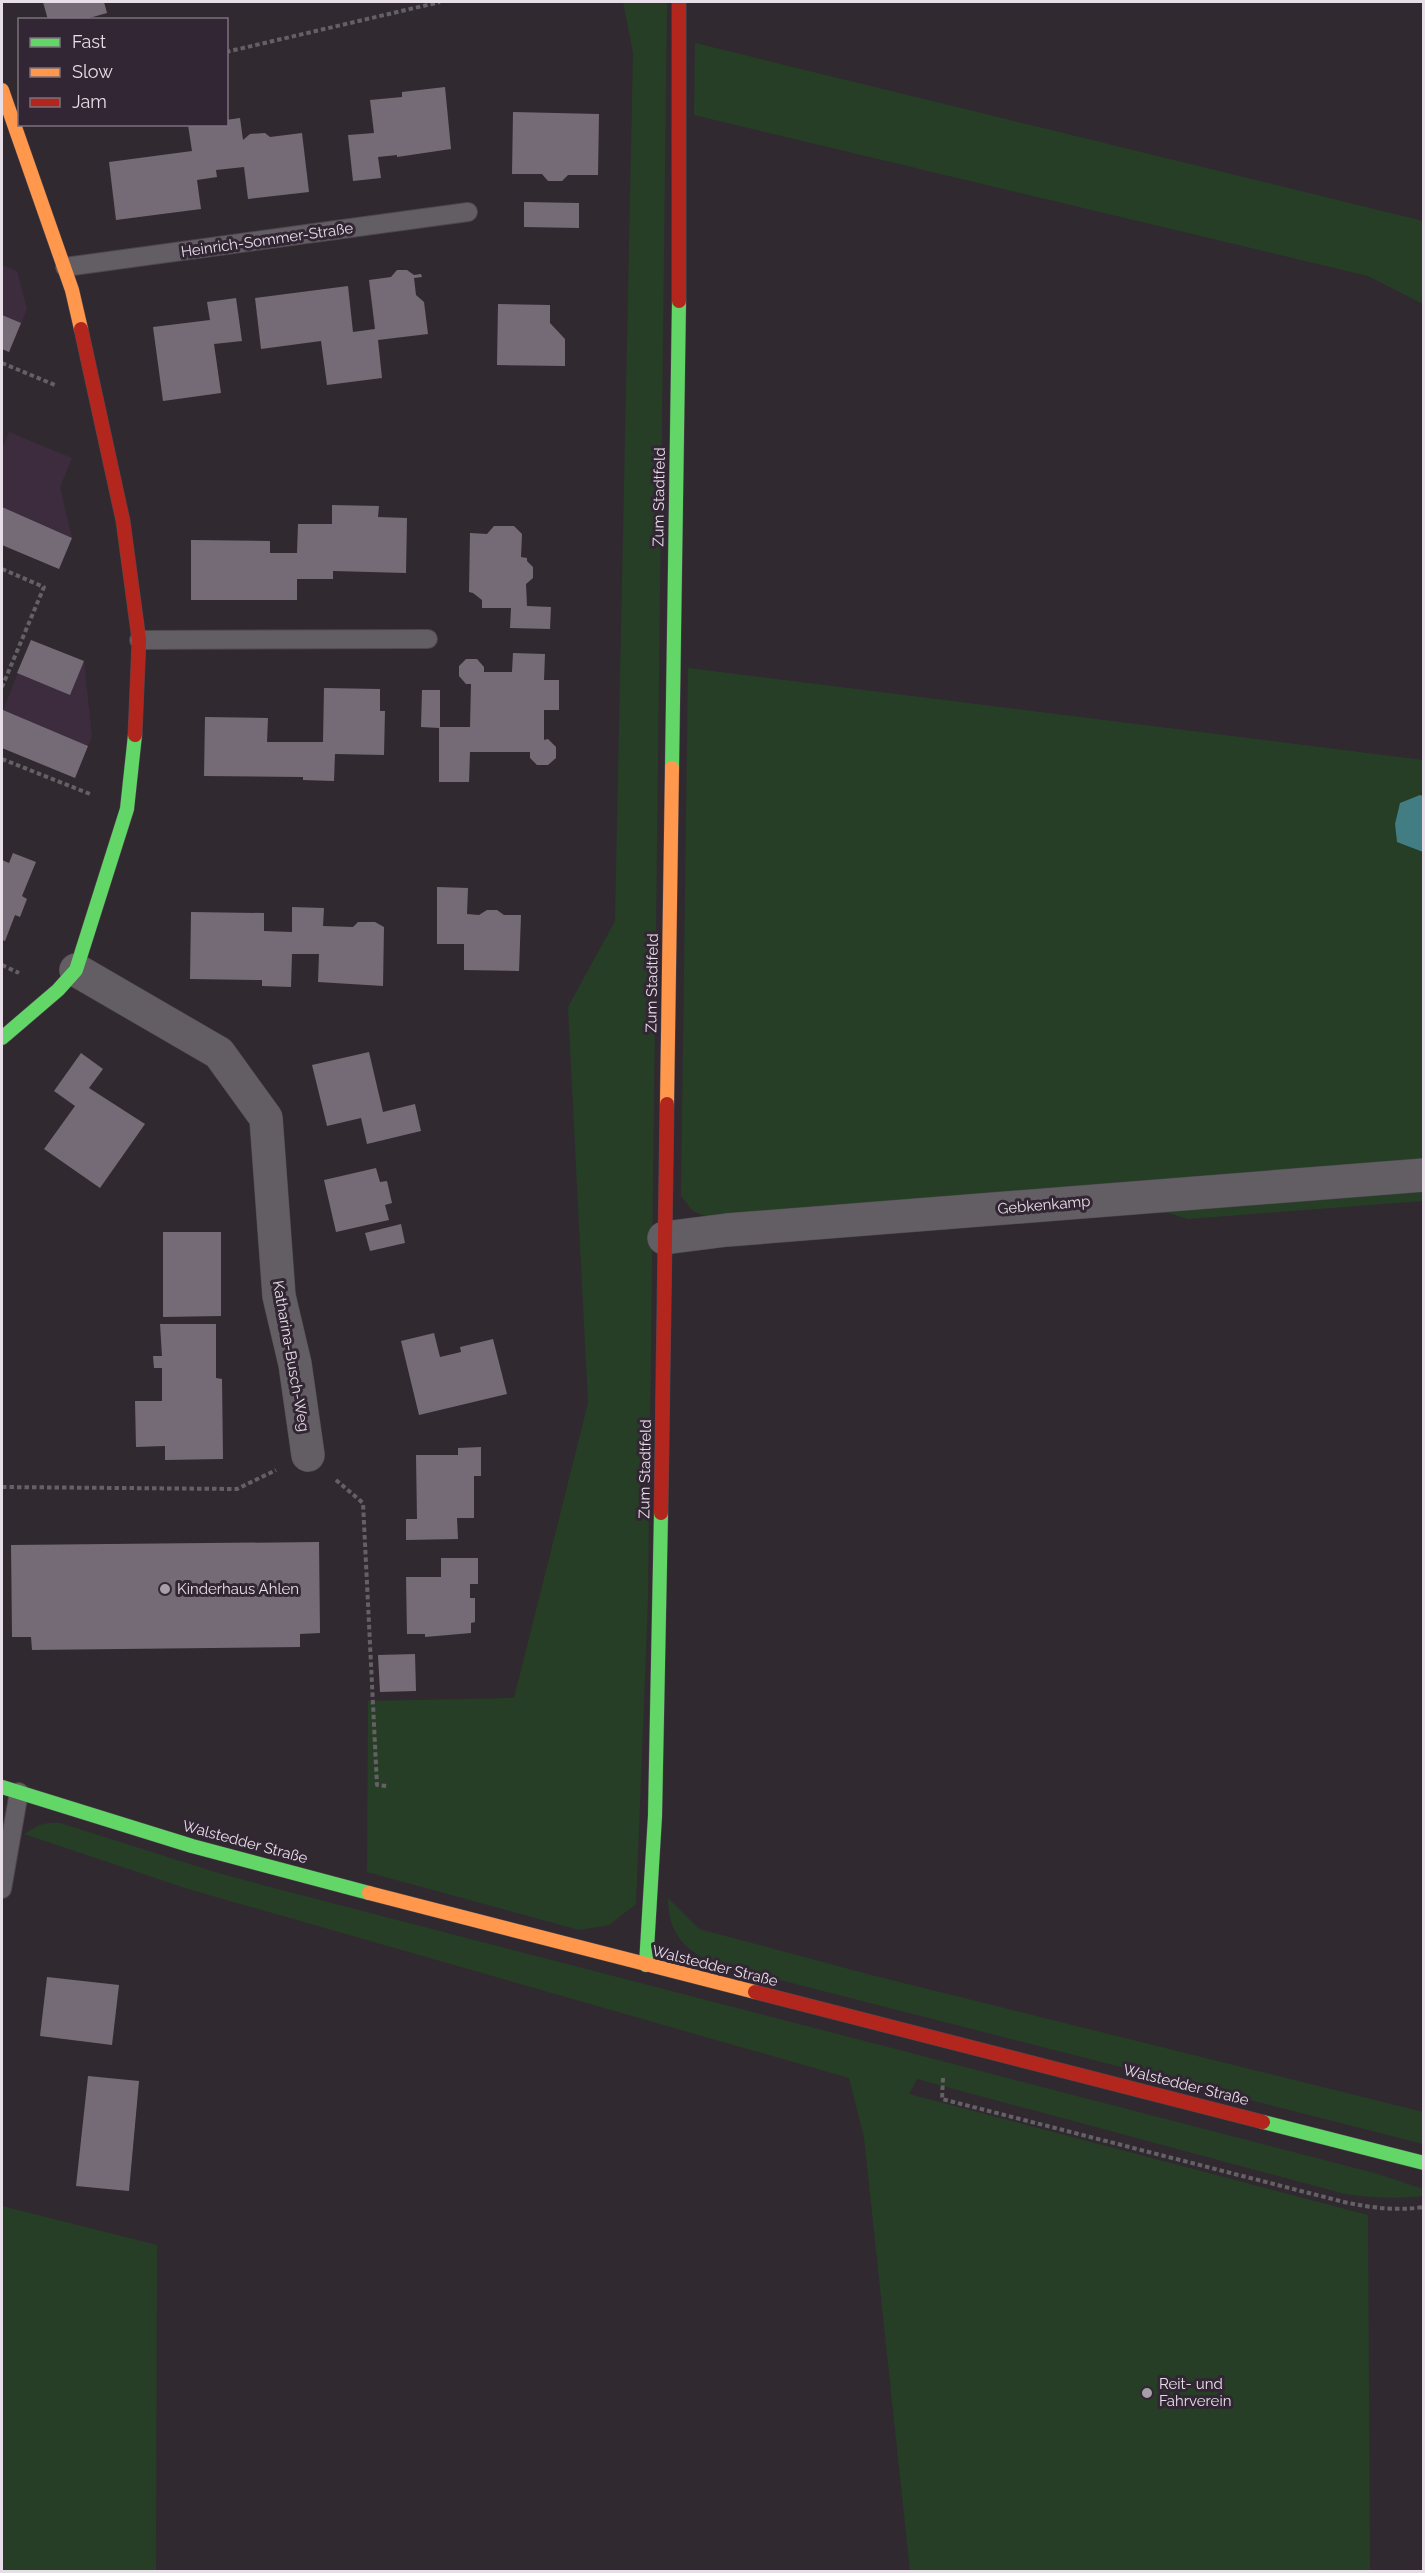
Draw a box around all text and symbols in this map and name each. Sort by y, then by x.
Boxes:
legend [18,18,228,126]
text: Fast [72,31,106,52]
text: Slow [72,61,113,82]
text: Jam [72,91,107,112]
street label: Heinrich-Sommer-Straße [180,219,354,261]
street label: Zum Stadtfeld [649,447,669,547]
street label: Zum Stadtfeld [642,933,662,1033]
street label: Gebkenkamp [997,1192,1091,1218]
street label: Katharina-Busch-Weg [269,1279,313,1433]
street label: Zum Stadtfeld [635,1419,655,1519]
place label: Kinderhaus Ahlen [177,1580,299,1598]
marker: Kinderhaus Ahlen [158,1582,172,1596]
street label: Walstedder Straße [180,1817,310,1867]
street label: Walstedder Straße [650,1942,780,1990]
street label: Walstedder Straße [1121,2061,1251,2109]
place label: Reit- und Fahrverein [1159,2375,1231,2410]
marker: Reit- und Fahrverein [1140,2386,1154,2400]

